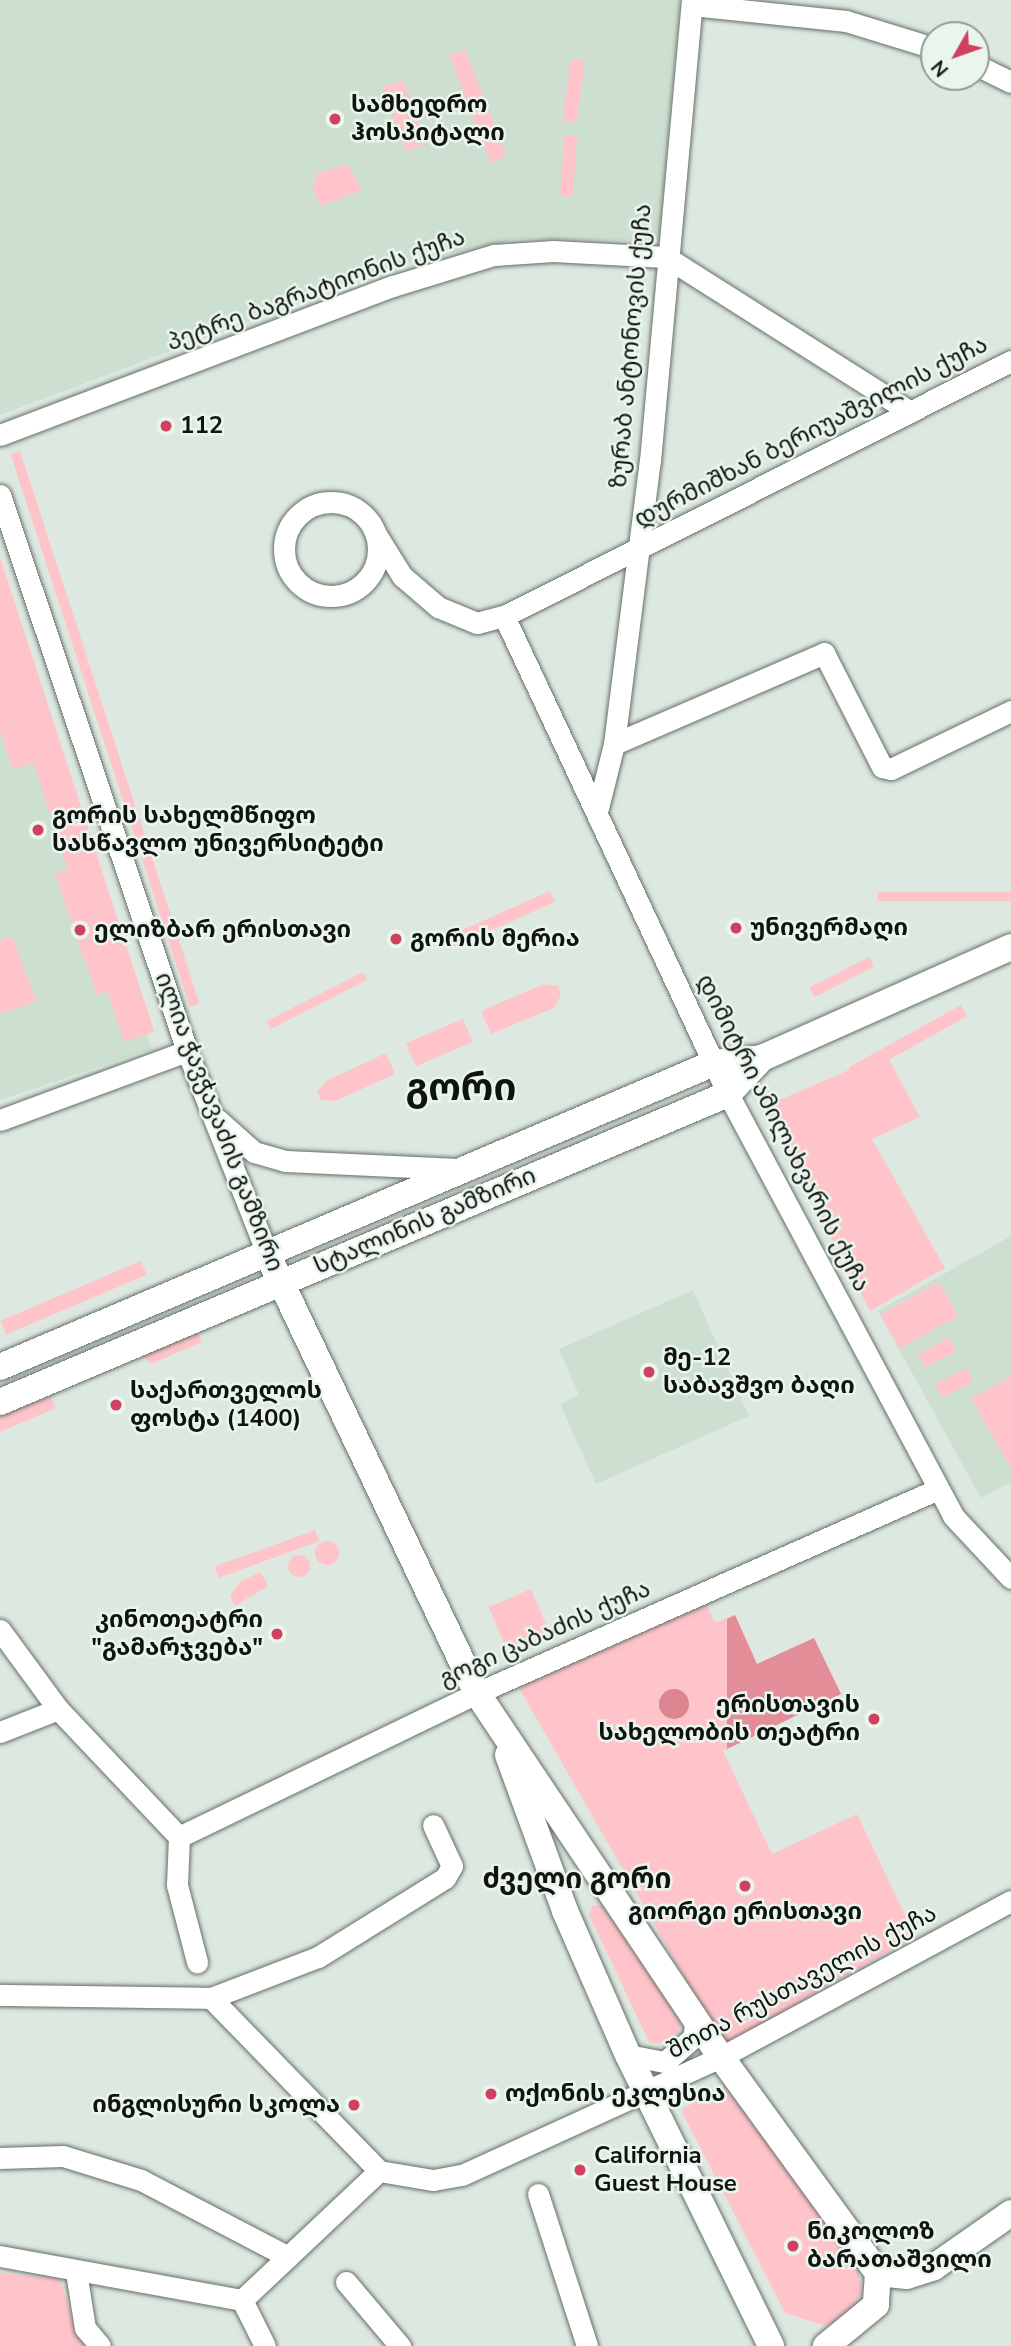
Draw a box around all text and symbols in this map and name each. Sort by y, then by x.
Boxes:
north arrow [920,21,990,91]
text: N [926,54,955,82]
place label: სამხედრო ჰოსპიტალი [351,91,505,147]
marker: სამხედრო ჰოსპიტალი [325,109,345,129]
street label: ზურაბ ანტონოვის ქუჩა [604,203,658,489]
street label: პეტრე ბაგრატიონის ქუჩა [163,223,469,357]
street label: დურმიშხან ბერიუაშვილის ქუჩა [630,330,992,534]
place label: 112 [180,412,223,440]
marker: 112 [158,418,174,434]
place label: გორის სახელმწიფო სასწავლო უნივერსიტეტი [52,802,384,858]
marker: გორის სახელმწიფო სასწავლო უნივერსიტეტი [30,822,46,838]
place label: უნივერმაღი [750,914,908,942]
place label: ელიზბარ ერისთავი [94,916,351,944]
marker: უნივერმაღი [728,920,744,936]
marker: ელიზბარ ერისთავი [72,922,88,938]
place label: გორის მერია [410,925,580,953]
marker: გორის მერია [388,931,404,947]
street label: ილია ჭავჭავაძის გამზირი [149,968,289,1276]
street label: დიმიტრი ამილახვარის ქუჩა [690,970,876,1296]
district label: გორი [406,1065,516,1111]
street label: სტალინის გამზირი [310,1161,540,1281]
place label: მე-12 საბავშვო ბაღი [663,1344,855,1400]
marker: მე-12 საბავშვო ბაღი [641,1364,657,1380]
place label: საქართველოს ფოსტა (1400) [130,1377,322,1433]
marker: საქართველოს ფოსტა (1400) [108,1397,124,1413]
street label: გოგი ცაბაძის ქუჩა [435,1574,655,1694]
place label: კინოთეატრი "გამარჯვება" [91,1606,263,1662]
marker: კინოთეატრი "გამარჯვება" [269,1626,285,1642]
place label: ერისთავის სახელობის თეატრი [599,1691,860,1747]
marker: ერისთავის სახელობის თეატრი [866,1711,882,1727]
district label: ძველი გორი [483,1862,671,1896]
marker: გიორგი ერისთავი [737,1878,753,1894]
place label: გიორგი ერისთავი [628,1898,862,1926]
street label: შოთა რუსთაველის ქუჩა [663,1899,941,2065]
place label: ოქონის ეკლესია [505,2080,726,2108]
marker: ოქონის ეკლესია [483,2086,499,2102]
place label: ინგლისური სკოლა [92,2091,340,2119]
marker: ინგლისური სკოლა [346,2097,362,2113]
place label: California Guest House [594,2142,737,2198]
marker: California Guest House [572,2162,588,2178]
place label: ნიკოლოზ ბარათაშვილი [807,2218,992,2274]
marker: ნიკოლოზ ბარათაშვილი [785,2238,801,2254]

